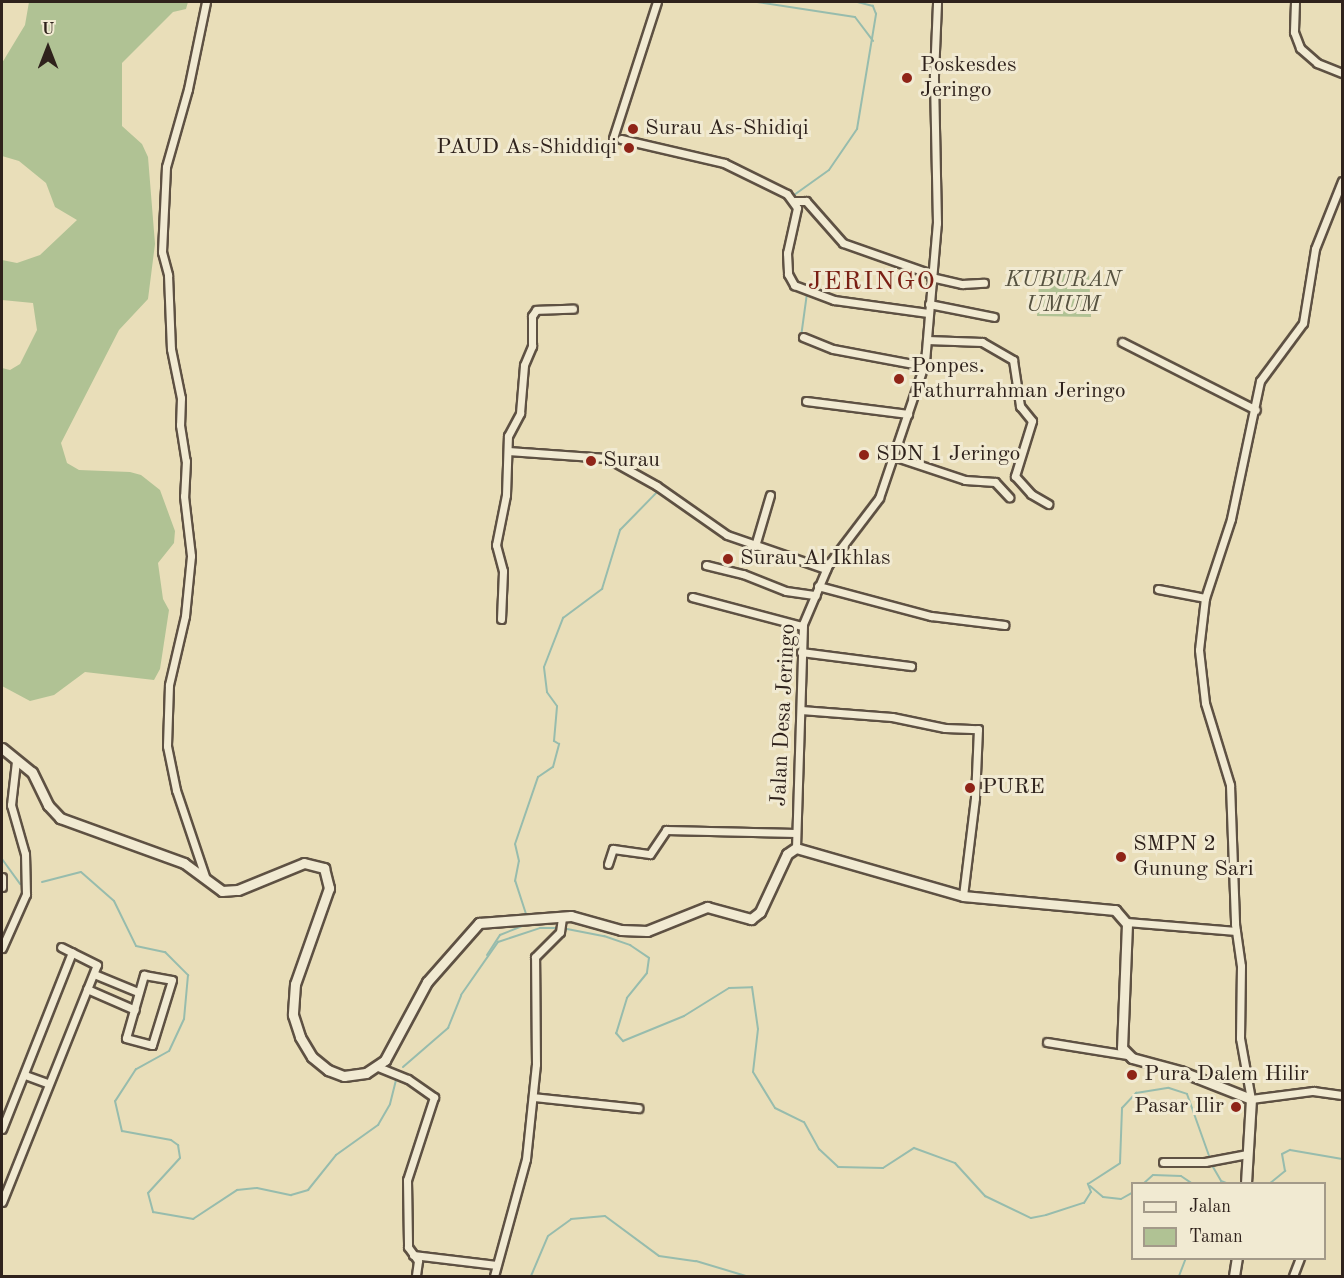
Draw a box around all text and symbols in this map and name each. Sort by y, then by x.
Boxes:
north arrow [18,18,78,78]
text: U [42,22,54,38]
place label: Poskesdes Jeringo [920,52,1017,104]
marker: Poskesdes Jeringo [898,69,916,87]
place label: Surau As-Shidiqi [645,116,809,142]
marker: Surau As-Shidiqi [626,122,640,136]
place label: PAUD As-Shiddiqi [436,135,617,161]
marker: PAUD As-Shiddiqi [622,141,636,155]
district label: JERINGO [808,267,936,299]
park label: KUBURAN UMUM [1005,267,1121,318]
place label: Ponpes. Fathurrahman Jeringo [911,353,1126,404]
marker: Ponpes. Fathurrahman Jeringo [892,372,906,386]
place label: SDN 1 Jeringo [876,442,1020,468]
place label: Surau [603,448,660,474]
marker: SDN 1 Jeringo [857,448,871,462]
marker: Surau [584,454,598,468]
place label: Surau Al Ikhlas [740,546,891,572]
marker: Surau Al Ikhlas [721,552,735,566]
street label: Jalan Desa Jeringo [766,623,802,807]
place label: PURE [982,775,1045,801]
marker: PURE [963,781,977,795]
place label: SMPN 2 Gunung Sari [1133,831,1254,882]
marker: SMPN 2 Gunung Sari [1114,850,1128,864]
place label: Pura Dalem Hilir [1144,1062,1309,1088]
marker: Pura Dalem Hilir [1125,1068,1139,1082]
place label: Pasar Ilir [1134,1094,1224,1120]
marker: Pasar Ilir [1229,1100,1243,1114]
legend [1131,1182,1326,1260]
text: Jalan [1189,1198,1231,1216]
text: Taman [1189,1228,1243,1246]

